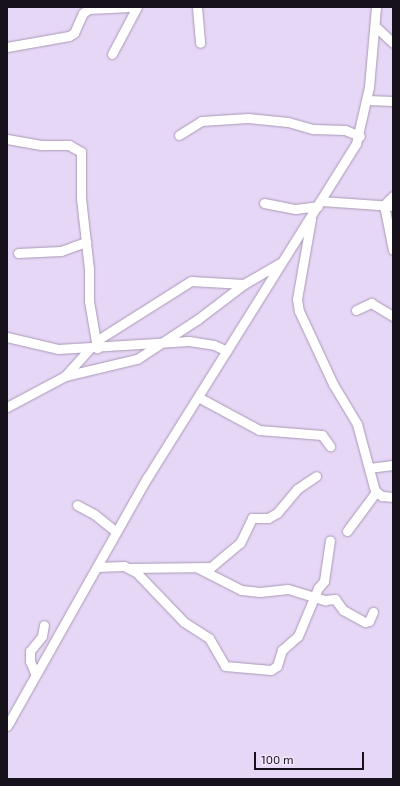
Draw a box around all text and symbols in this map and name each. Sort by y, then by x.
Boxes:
scale bar [256,744,366,770]
text: 100 m [261,752,293,766]

